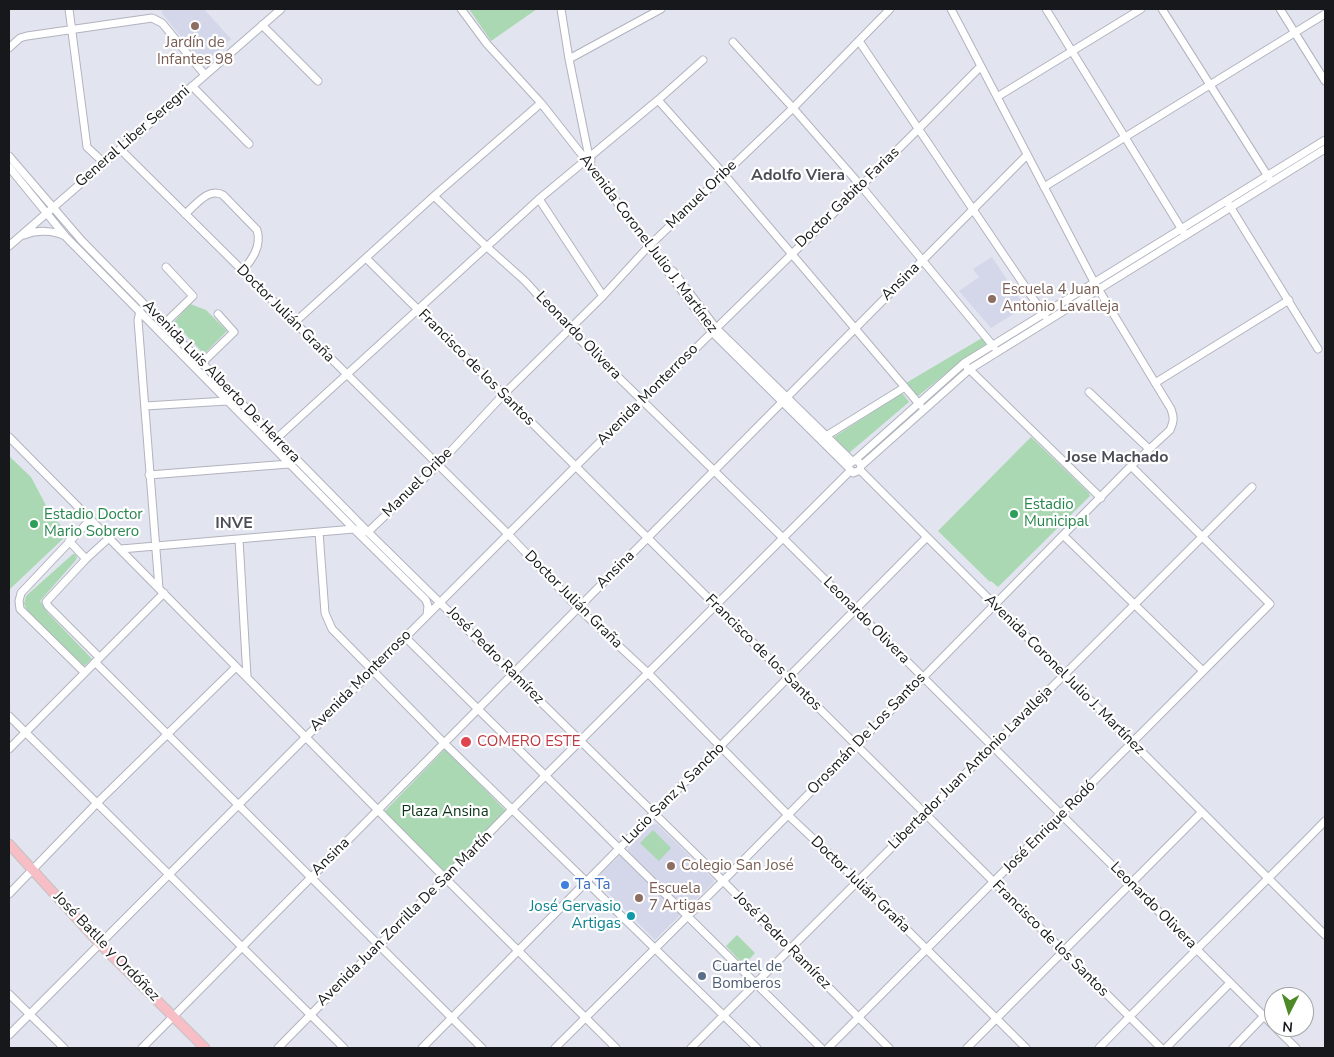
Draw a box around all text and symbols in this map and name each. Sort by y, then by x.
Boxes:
marker: Jardín de Infantes 98 [189,20,201,32]
place label: Jardín de Infantes 98 [157,34,233,69]
street label: General Liber Seregni [72,82,194,192]
street label: Doctor Gabito Farias [792,144,904,252]
street label: Avenida Coronel Julio J. Martínez [575,151,721,337]
street label: Manuel Oribe [663,157,741,233]
district label: Adolfo Viera [751,166,845,186]
street label: Ansina [878,259,924,305]
street label: Doctor Julián Graña [232,261,338,367]
place label: Escuela 4 Juan Antonio Lavalleja [1002,281,1119,316]
street label: Leonardo Olivera [531,288,625,384]
marker: Escuela 4 Juan Antonio Lavalleja [986,293,998,305]
street label: Avenida Luis Alberto De Herrera [138,297,304,467]
street label: Francisco de los Santos [414,306,538,430]
street label: Avenida Monterroso [594,341,702,449]
street label: Manuel Oribe [379,444,457,522]
district label: Jose Machado [1066,448,1168,468]
place label: Estadio Municipal [1024,496,1089,531]
place label: Estadio Doctor Mario Sobrero [44,506,143,541]
marker: Estadio Municipal [1008,508,1020,520]
district label: INVE [215,514,253,534]
marker: Estadio Doctor Mario Sobrero [28,518,40,530]
street label: Doctor Julián Graña [520,547,626,653]
street label: Ansina [593,547,639,593]
street label: Leonardo Olivera [819,574,913,668]
street label: Francisco de los Santos [701,591,825,715]
street label: Avenida Coronel Julio J. Martínez [980,591,1148,759]
street label: José Pedro Ramírez [443,604,547,708]
street label: Avenida Monterroso [307,627,415,735]
street label: Orosmán De Los Santos [804,669,930,799]
street label: Libertador Juan Antonio Lavalleja [885,682,1057,854]
place label: COMERO ESTE [477,733,581,751]
marker: COMERO ESTE [459,735,473,749]
street label: Lucio Sanz y Sancho [619,739,729,849]
street label: José Enrique Rodó [1000,777,1100,877]
park label: Plaza Ansina [401,803,489,821]
street label: Avenida Juan Zorrilla De San Martín [314,828,496,1010]
street label: Doctor Julián Graña [807,833,913,937]
street label: Ansina [308,834,354,880]
place label: Colegio San José [681,857,794,875]
street label: Leonardo Olivera [1106,859,1200,953]
marker: Colegio San José [665,860,677,872]
place label: Ta Ta [575,876,611,894]
street label: Francisco de los Santos [988,877,1112,1001]
marker: Ta Ta [559,879,571,891]
place label: Escuela 7 Artigas [649,880,711,915]
street label: José Batlle y Ordóñez [49,889,163,1005]
street label: José Pedro Ramírez [730,889,834,993]
marker: Escuela 7 Artigas [633,892,645,904]
place label: José Gervasio Artigas [530,898,621,933]
marker: José Gervasio Artigas [625,910,637,922]
place label: Cuartel de Bomberos [712,958,782,993]
marker: Cuartel de Bomberos [696,970,708,982]
north arrow [1264,987,1314,1037]
text: N [1282,1017,1294,1036]

